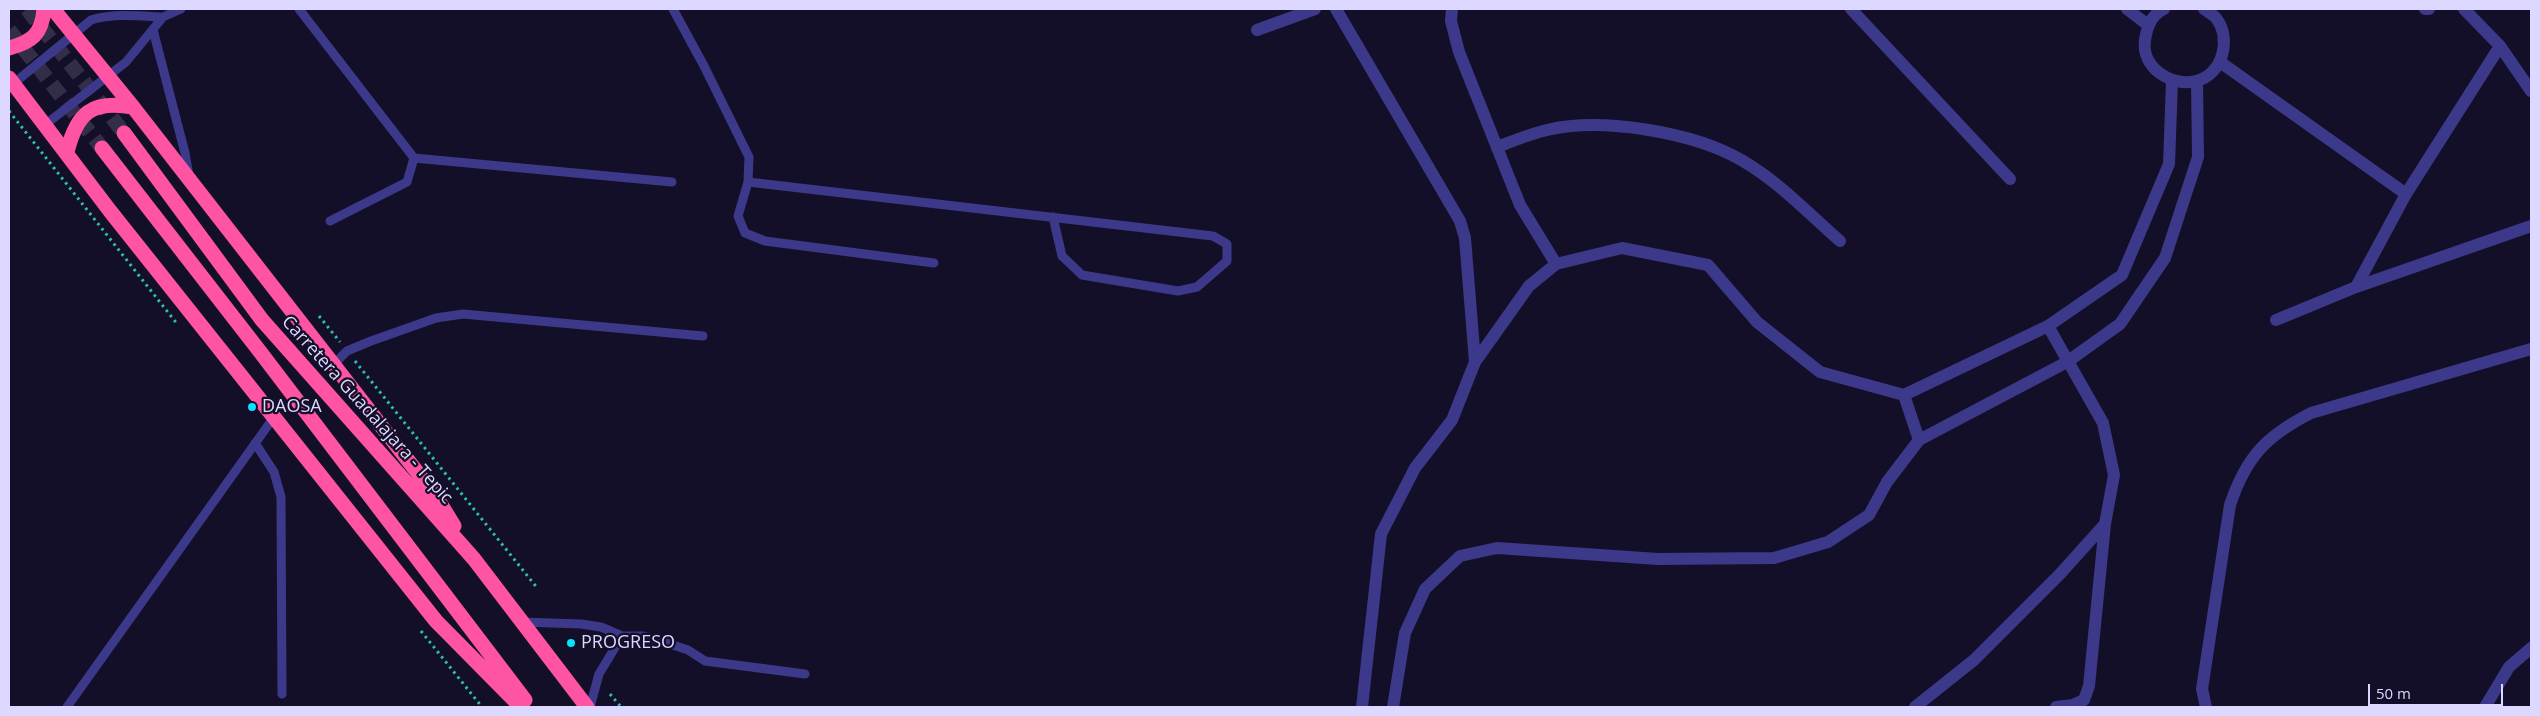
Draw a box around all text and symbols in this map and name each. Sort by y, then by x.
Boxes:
street label: Carretera Guadalajara - Tepic [277,311,457,509]
place label: DAOSA [262,396,322,418]
marker: DAOSA [246,401,258,413]
place label: PROGRESO [581,632,675,654]
marker: PROGRESO [565,637,577,649]
scale bar [2370,674,2505,706]
text: 50 m [2376,683,2411,703]

